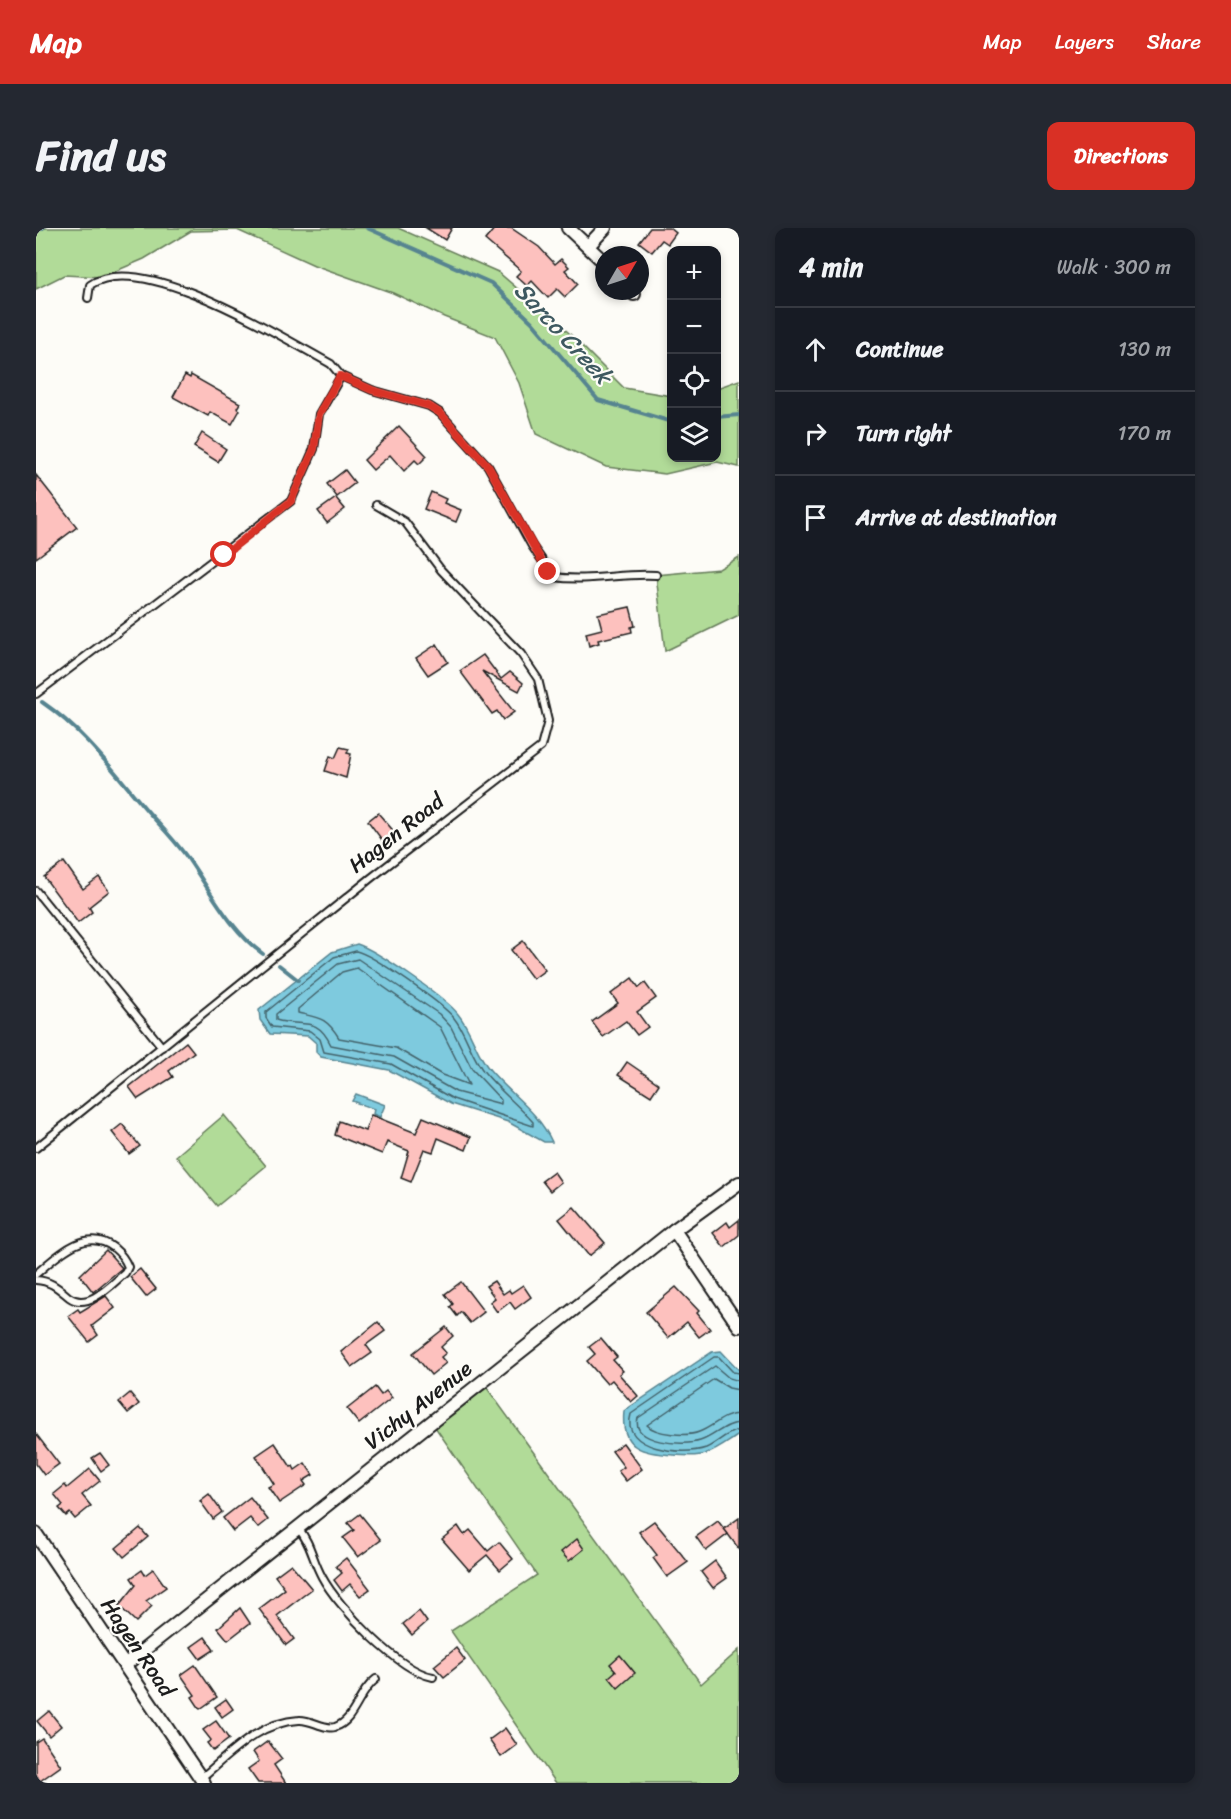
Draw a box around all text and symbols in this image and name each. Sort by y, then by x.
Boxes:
text: Map [30,18,82,67]
text: Map [983,23,1022,61]
text: Layers [1055,23,1114,61]
text: Share [1147,23,1201,61]
text: Find us [36,119,166,193]
button: Directions [1047,122,1195,190]
text: 4 min [799,244,863,290]
north arrow [595,246,649,300]
map controls [667,246,721,462]
button: + [667,246,721,300]
text: Walk · 300 m [1057,250,1171,285]
water label: Sarco Creek [504,272,625,397]
button: − [667,300,721,354]
text: Continue [856,330,944,369]
text: 130 m [1118,332,1171,367]
icon: ahead [799,333,832,366]
button: locate [667,354,721,408]
button: layers [667,408,721,462]
text: Turn right [856,414,951,453]
text: 170 m [1118,416,1171,451]
icon: right [799,417,832,450]
text: Arrive at destination [856,498,1057,537]
icon: arrive [799,501,832,534]
route start [210,541,236,567]
route end [534,558,560,584]
street label: Hagen Road [339,782,454,883]
street label: Vichy Avenue [355,1350,481,1460]
street label: Hagen Road [90,1589,187,1706]

